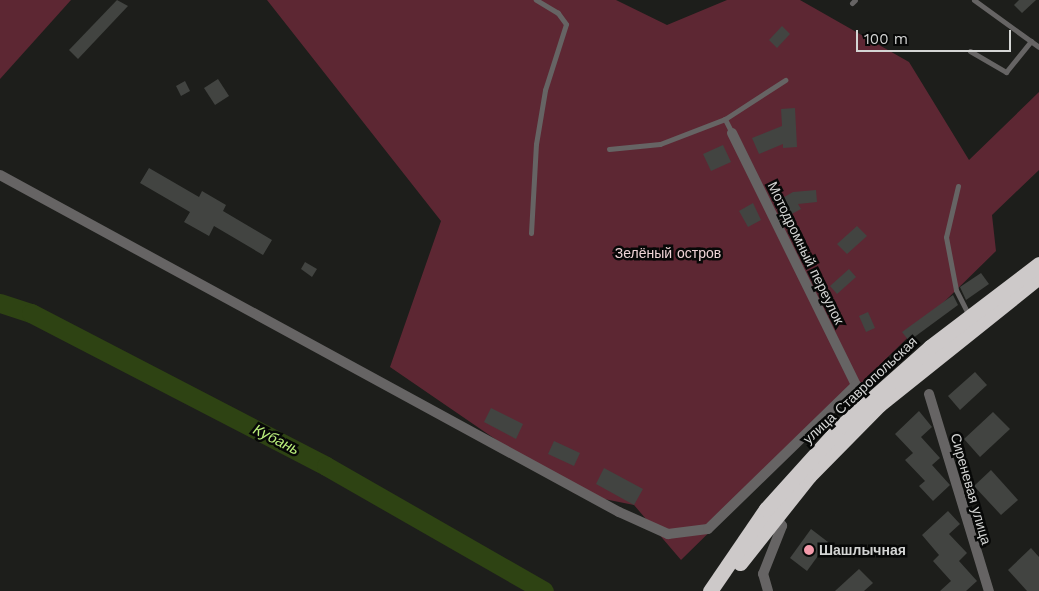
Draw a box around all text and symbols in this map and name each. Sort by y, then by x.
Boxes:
scale bar [859,20,1014,52]
text: 100 m [864,30,908,48]
street label: Мотодромный переулок [764,179,848,327]
park label: Зелёный остров [615,245,721,261]
street label: улица Ставропольская [800,333,920,447]
water label: Кубань [250,421,302,459]
street label: Сиреневая улица [947,431,995,547]
place label: Шашлычная [819,542,906,558]
marker: Шашлычная [803,544,815,556]

